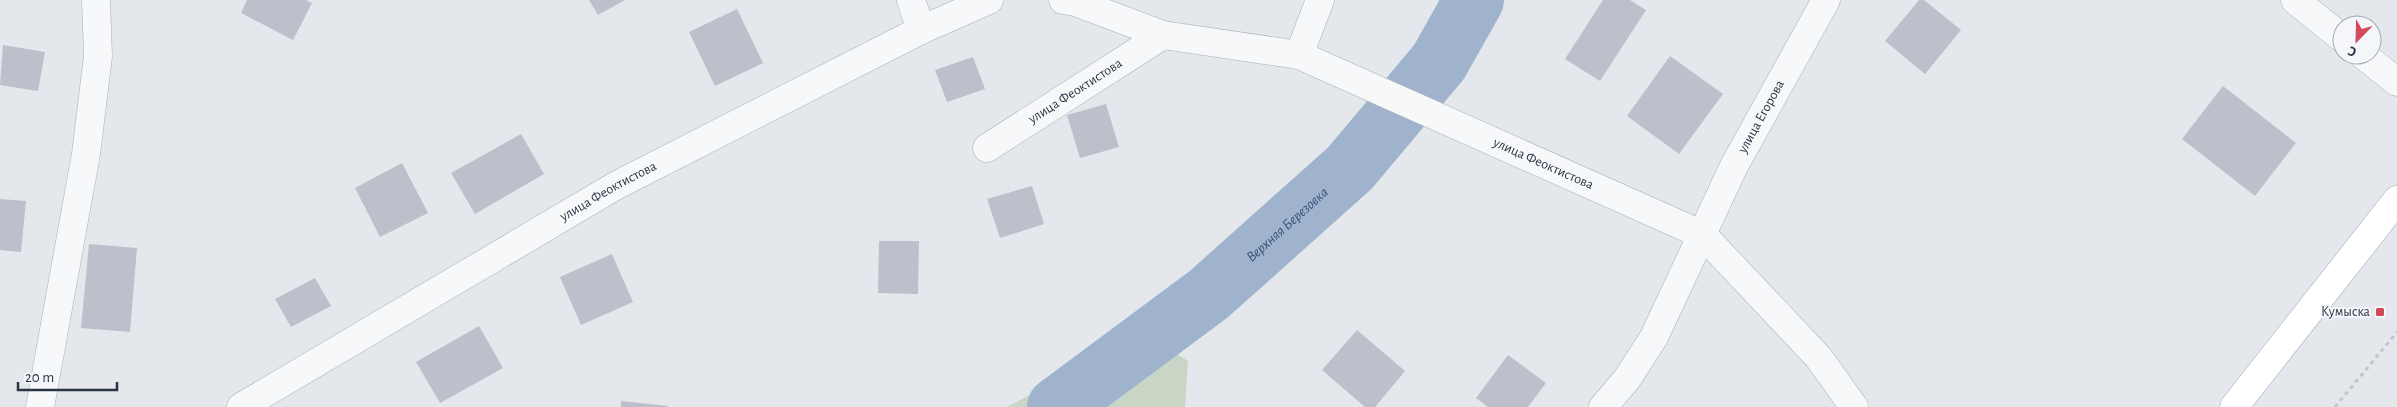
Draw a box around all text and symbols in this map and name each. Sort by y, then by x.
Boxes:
north arrow [2332,15,2382,65]
text: С [2346,43,2359,59]
street label: улица Феоктистова [1025,56,1125,127]
street label: улица Егорова [1735,77,1787,156]
street label: улица Феоктистова [1490,135,1596,192]
street label: улица Феоктистова [557,159,659,224]
water label: Верхняя Березовка [1243,184,1331,264]
place label: Кумыска [2321,305,2371,319]
marker: Кумыска [2374,306,2386,318]
scale bar [18,360,116,392]
text: 20 m [25,370,54,385]

